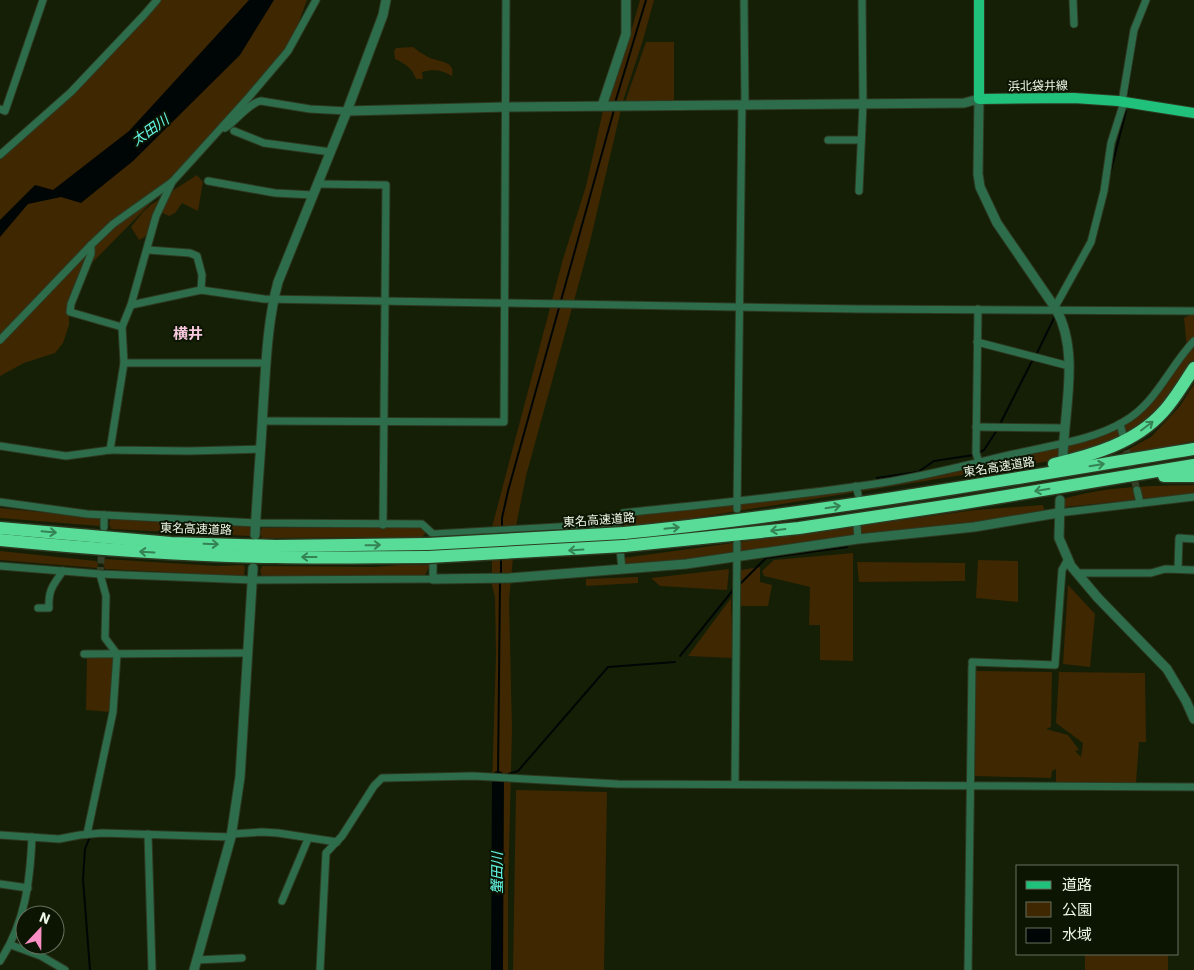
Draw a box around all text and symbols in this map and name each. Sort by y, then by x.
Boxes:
street label: 浜北袋井線 [1008,77,1068,94]
water label: 太田川 [128,109,174,149]
district label: 横井 [173,324,203,343]
one-way arrow [1140,421,1153,432]
street label: 東名高速道路 [962,453,1036,480]
one-way arrow [1089,459,1105,469]
one-way arrow [1035,485,1051,495]
one-way arrow [825,501,841,511]
street label: 東名高速道路 [563,510,635,529]
street label: 東名高速道路 [160,520,232,537]
one-way arrow [664,523,680,533]
one-way arrow [770,525,786,535]
one-way arrow [40,528,56,537]
one-way arrow [202,539,218,549]
one-way arrow [364,540,381,550]
one-way arrow [568,545,584,554]
one-way arrow [139,548,155,557]
one-way arrow [302,552,318,562]
water label: 蟹田川 [488,850,506,894]
legend [1016,865,1179,955]
text: 道路 [1062,875,1092,894]
text: 公園 [1062,900,1092,919]
north arrow [15,905,65,955]
text: N [37,908,53,928]
text: 水域 [1062,925,1092,944]

